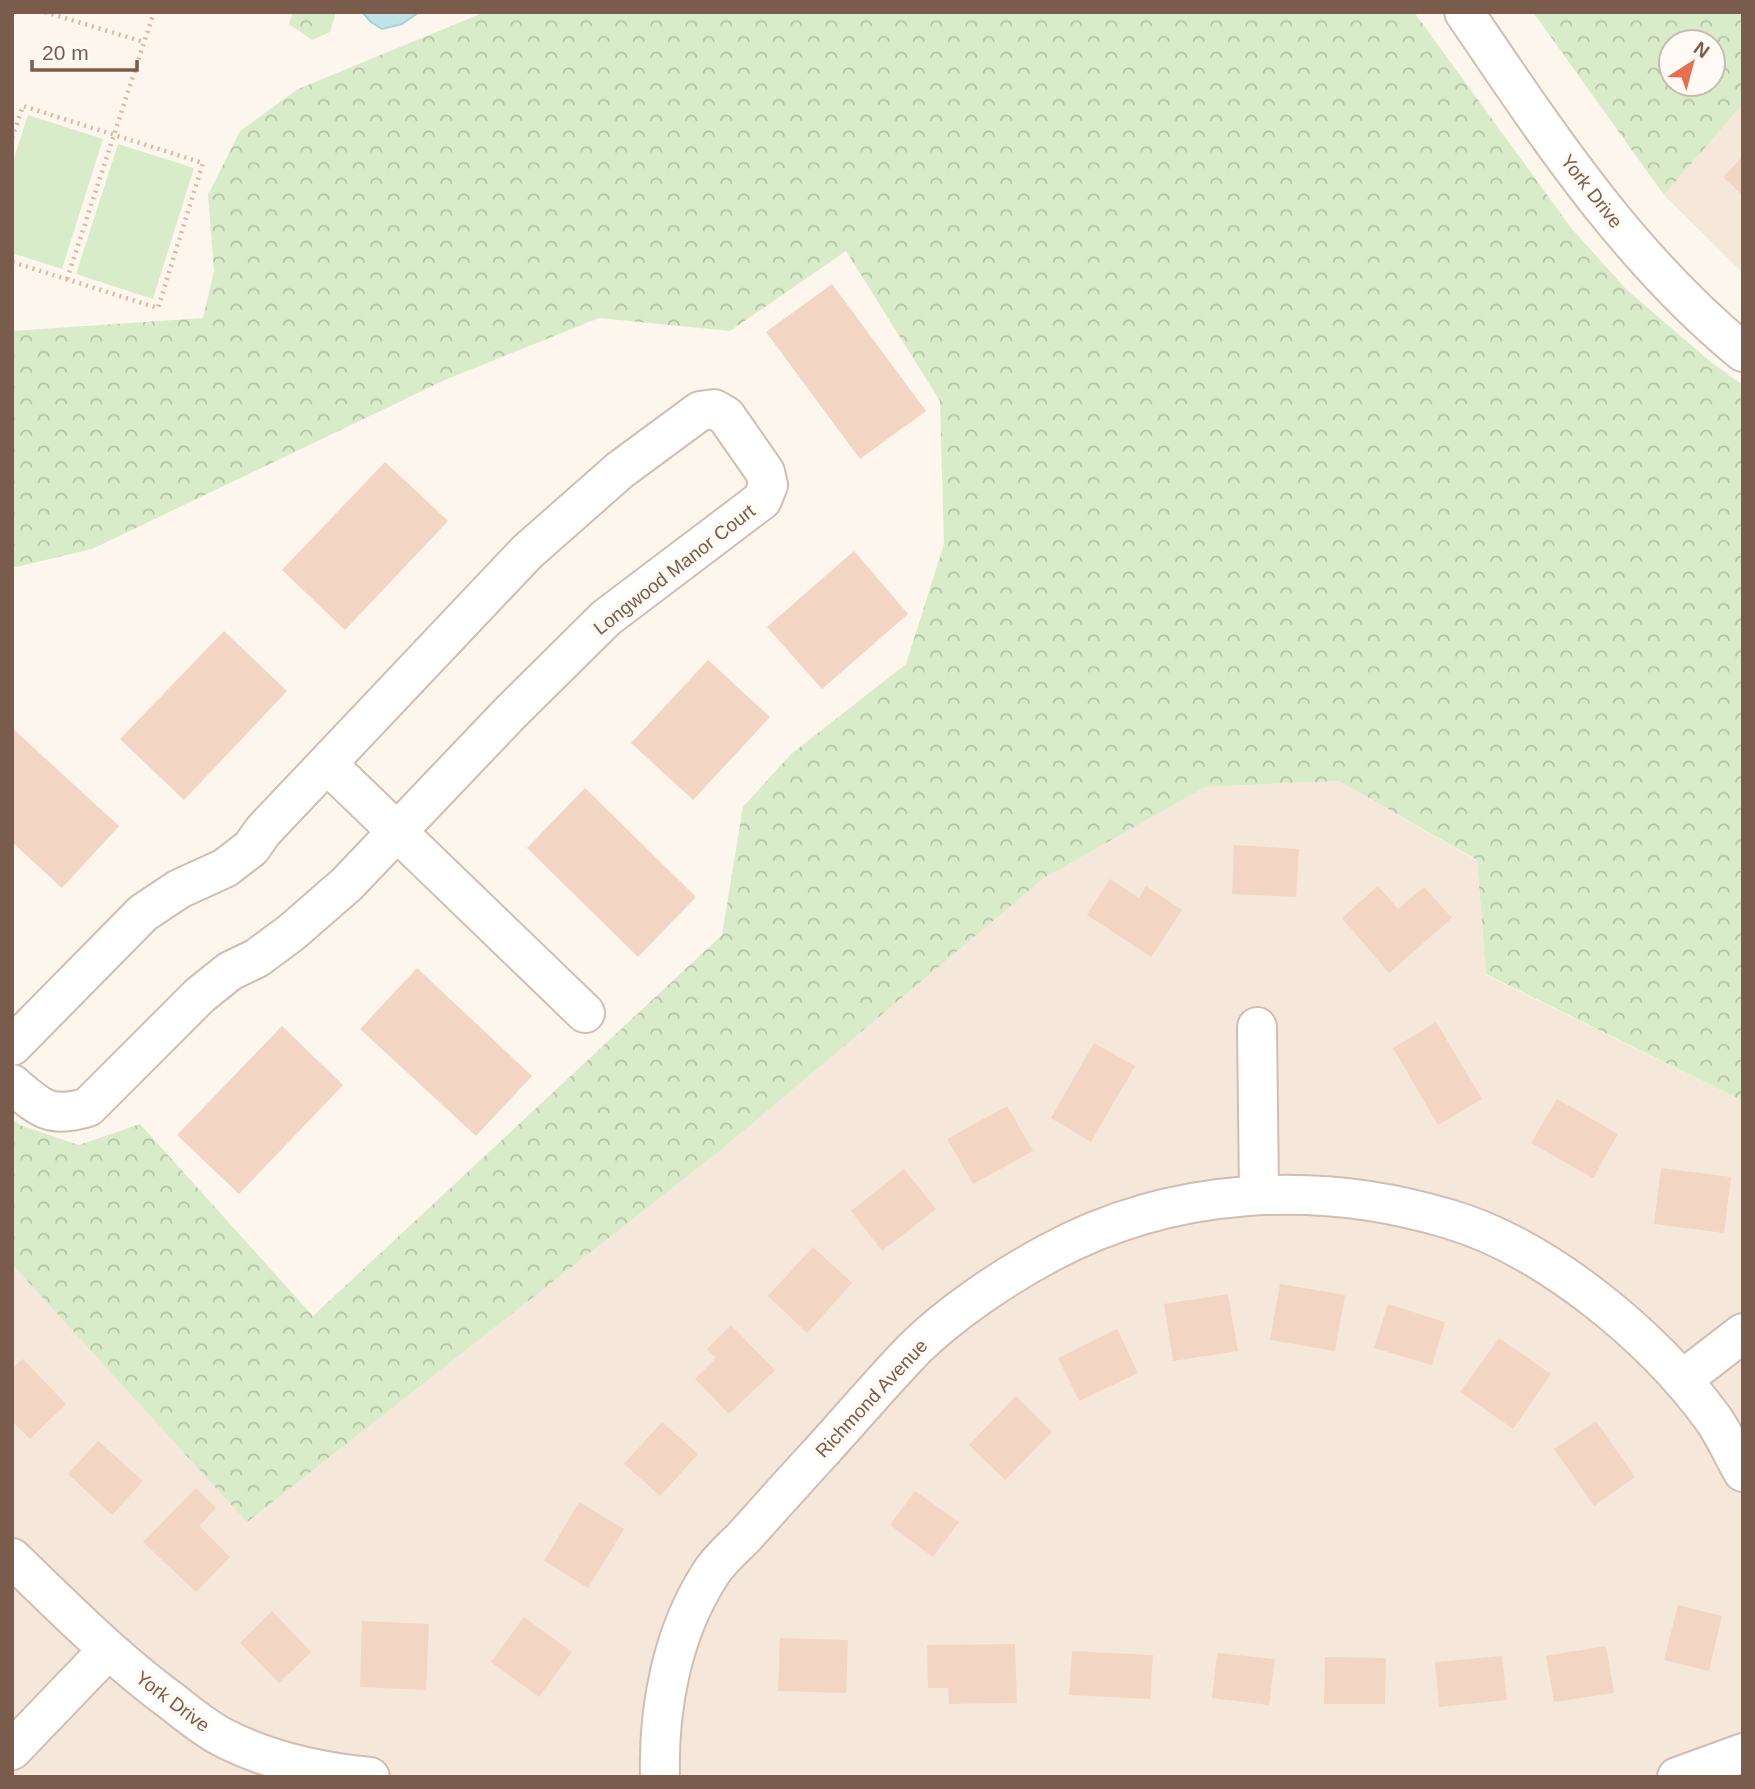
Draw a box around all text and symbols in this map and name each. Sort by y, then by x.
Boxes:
scale bar [32,28,136,72]
north arrow [1657,28,1727,98]
text: N [1690,37,1713,62]
text: 20 m [42,41,89,64]
street label: York Drive [1557,151,1627,232]
street label: Longwood Manor Court [590,500,760,639]
street label: Richmond Avenue [811,1335,932,1462]
street label: York Drive [132,1667,214,1736]

